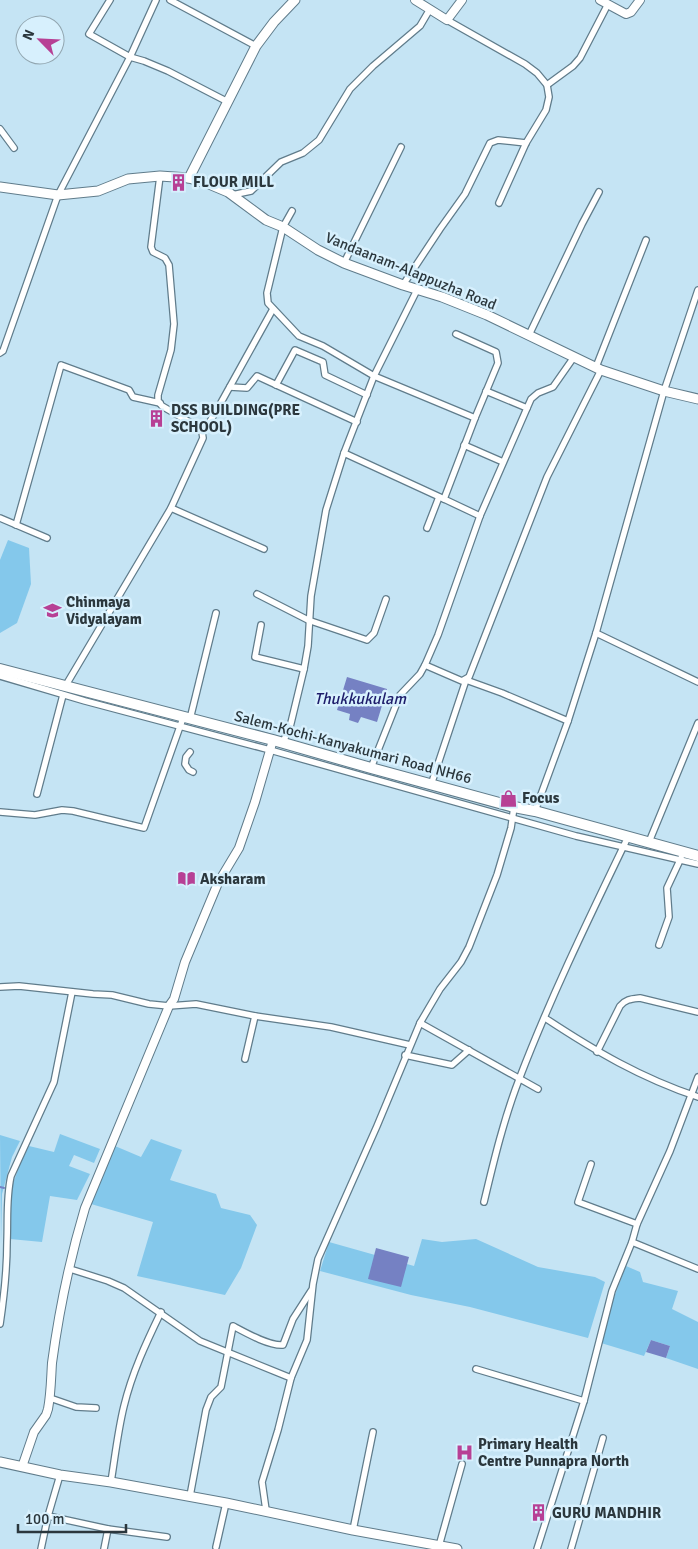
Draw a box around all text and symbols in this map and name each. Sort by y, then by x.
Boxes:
north arrow [15,15,65,65]
text: N [19,27,38,43]
building icon: FLOUR MILL [169,172,189,192]
place label: FLOUR MILL [193,173,274,191]
street label: Vandaanam-Alappuzha Road [323,228,499,314]
place label: DSS BUILDING(PRE SCHOOL) [171,401,301,436]
building icon: DSS BUILDING(PRE SCHOOL) [147,409,167,429]
place label: Chinmaya Vidyalayam [66,593,142,628]
school or university icon: Chinmaya Vidyalayam [42,601,62,621]
water label: Thukkukulam [314,689,407,709]
street label: Salem-Kochi-Kanyakumari Road NH66 [232,707,474,787]
shop icon: Focus [498,788,518,808]
place label: Focus [522,789,560,807]
library icon: Aksharam [176,869,196,889]
place label: Aksharam [200,870,266,888]
place label: Primary Health Centre Punnapra North [478,1435,629,1470]
hospital icon: Primary Health Centre Punnapra North [454,1443,474,1463]
scale bar [18,1502,125,1534]
building icon: GURU MANDHIR [528,1503,548,1523]
place label: GURU MANDHIR [552,1504,661,1522]
text: 100 m [25,1510,65,1528]

